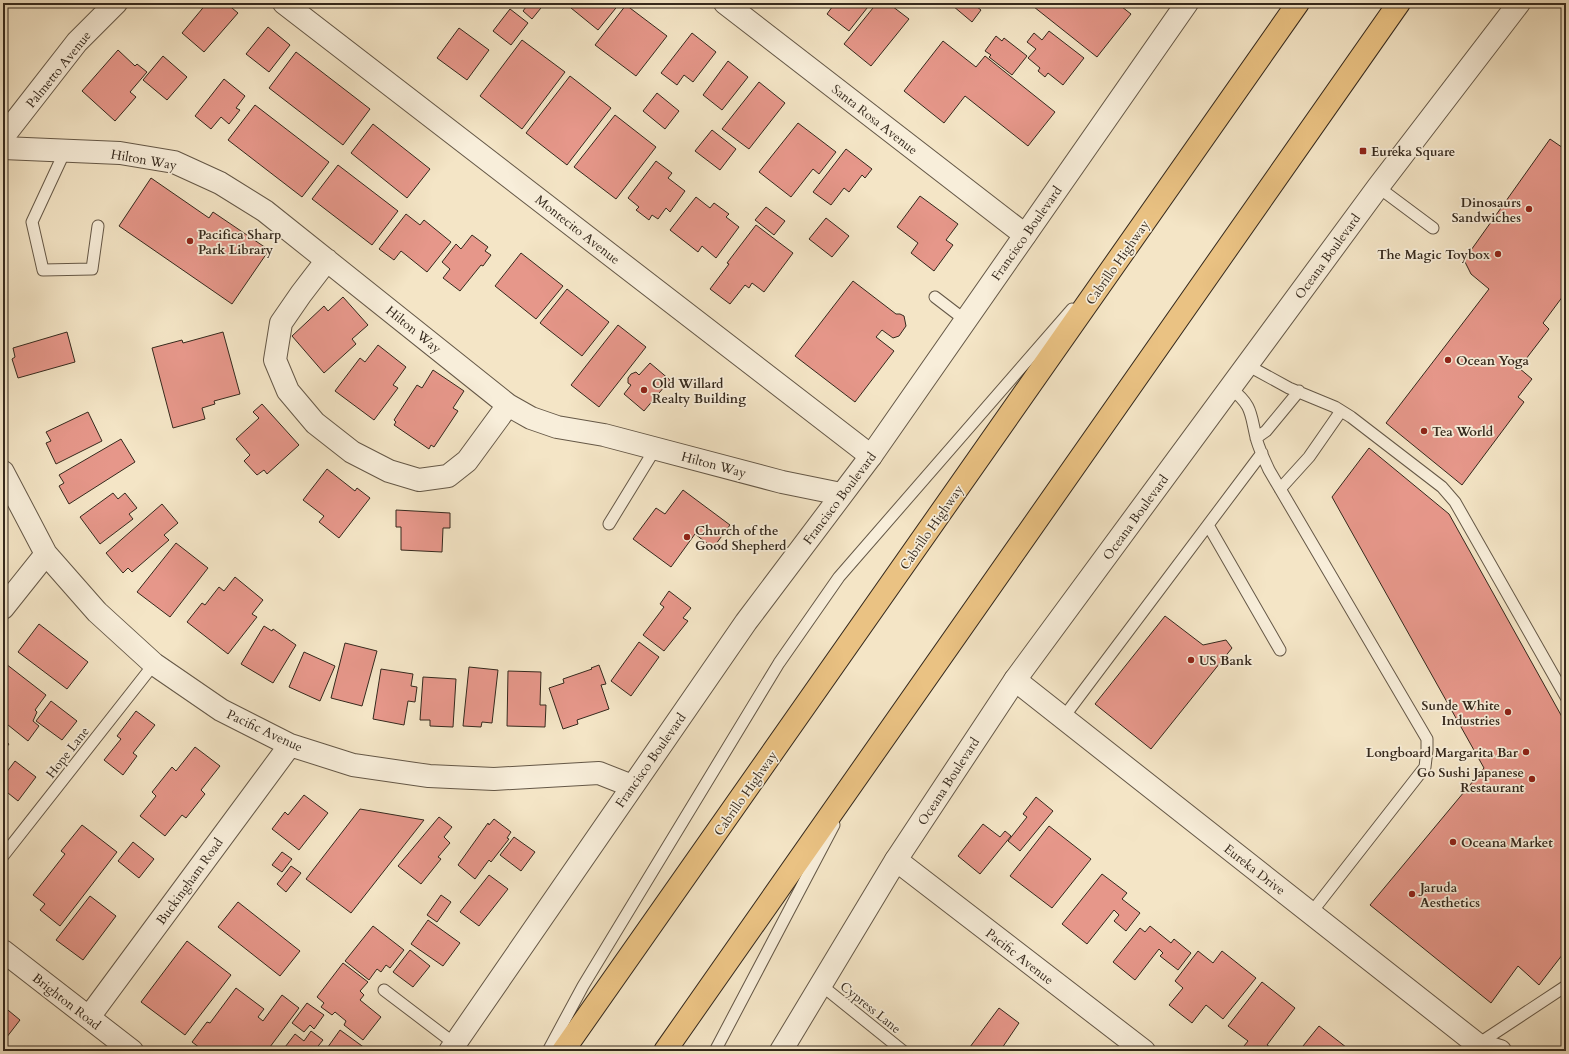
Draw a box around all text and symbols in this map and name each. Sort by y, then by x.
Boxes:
street label: Palmetto Avenue [22,27,96,112]
street label: Santa Rosa Avenue [828,81,921,159]
place label: Eureka Square [1371,143,1455,161]
street label: Hilton Way [109,145,178,175]
marker: Eureka Square [1358,146,1368,156]
street label: Francisco Boulevard [987,183,1066,284]
street label: Montecito Avenue [531,191,624,269]
place label: Dinosaurs Sandwiches [1452,194,1521,227]
marker: Dinosaurs Sandwiches [1524,204,1534,214]
street label: Oceana Boulevard [1291,210,1365,303]
street label: Cabrillo Highway [1082,216,1154,309]
place label: Pacifica Sharp Park Library [198,226,281,259]
marker: Pacifica Sharp Park Library [185,236,195,246]
place label: The Magic Toybox [1377,246,1490,264]
marker: The Magic Toybox [1493,249,1503,259]
street label: Hilton Way [382,302,445,358]
place label: Ocean Yoga [1456,352,1529,370]
marker: Ocean Yoga [1443,355,1453,365]
place label: Old Willard Realty Building [652,375,746,408]
marker: Old Willard Realty Building [639,385,649,395]
place label: Tea World [1432,423,1494,441]
marker: Tea World [1419,426,1429,436]
street label: Hilton Way [679,448,748,482]
street label: Francisco Boulevard [799,449,881,549]
street label: Oceana Boulevard [1099,471,1173,564]
street label: Cabrillo Highway [896,481,968,574]
place label: Church of the Good Shepherd [695,522,787,555]
marker: Church of the Good Shepherd [682,532,692,542]
place label: US Bank [1199,652,1253,670]
marker: US Bank [1186,655,1196,665]
place label: Sunde White Industries [1422,697,1500,730]
street label: Pacific Avenue [224,705,306,756]
marker: Sunde White Industries [1503,707,1513,717]
street label: Francisco Boulevard [611,710,690,811]
street label: Hope Lane [42,723,94,782]
street label: Oceana Boulevard [914,734,984,829]
place label: Longboard Margarita Bar [1366,744,1519,762]
street label: Cabrillo Highway [710,747,782,840]
marker: Longboard Margarita Bar [1521,747,1531,757]
place label: Go Sushi Japanese Restaurant [1417,764,1524,797]
marker: Go Sushi Japanese Restaurant [1527,774,1537,784]
place label: Oceana Market [1461,834,1553,852]
street label: Buckingham Road [152,835,227,929]
marker: Oceana Market [1448,837,1458,847]
street label: Eureka Drive [1220,840,1289,900]
place label: Jaruda Aesthetics [1418,879,1480,912]
marker: Jaruda Aesthetics [1407,889,1417,899]
street label: Pacific Avenue [982,925,1057,989]
street label: Brighton Road [28,969,104,1034]
street label: Cypress Lane [836,978,905,1038]

